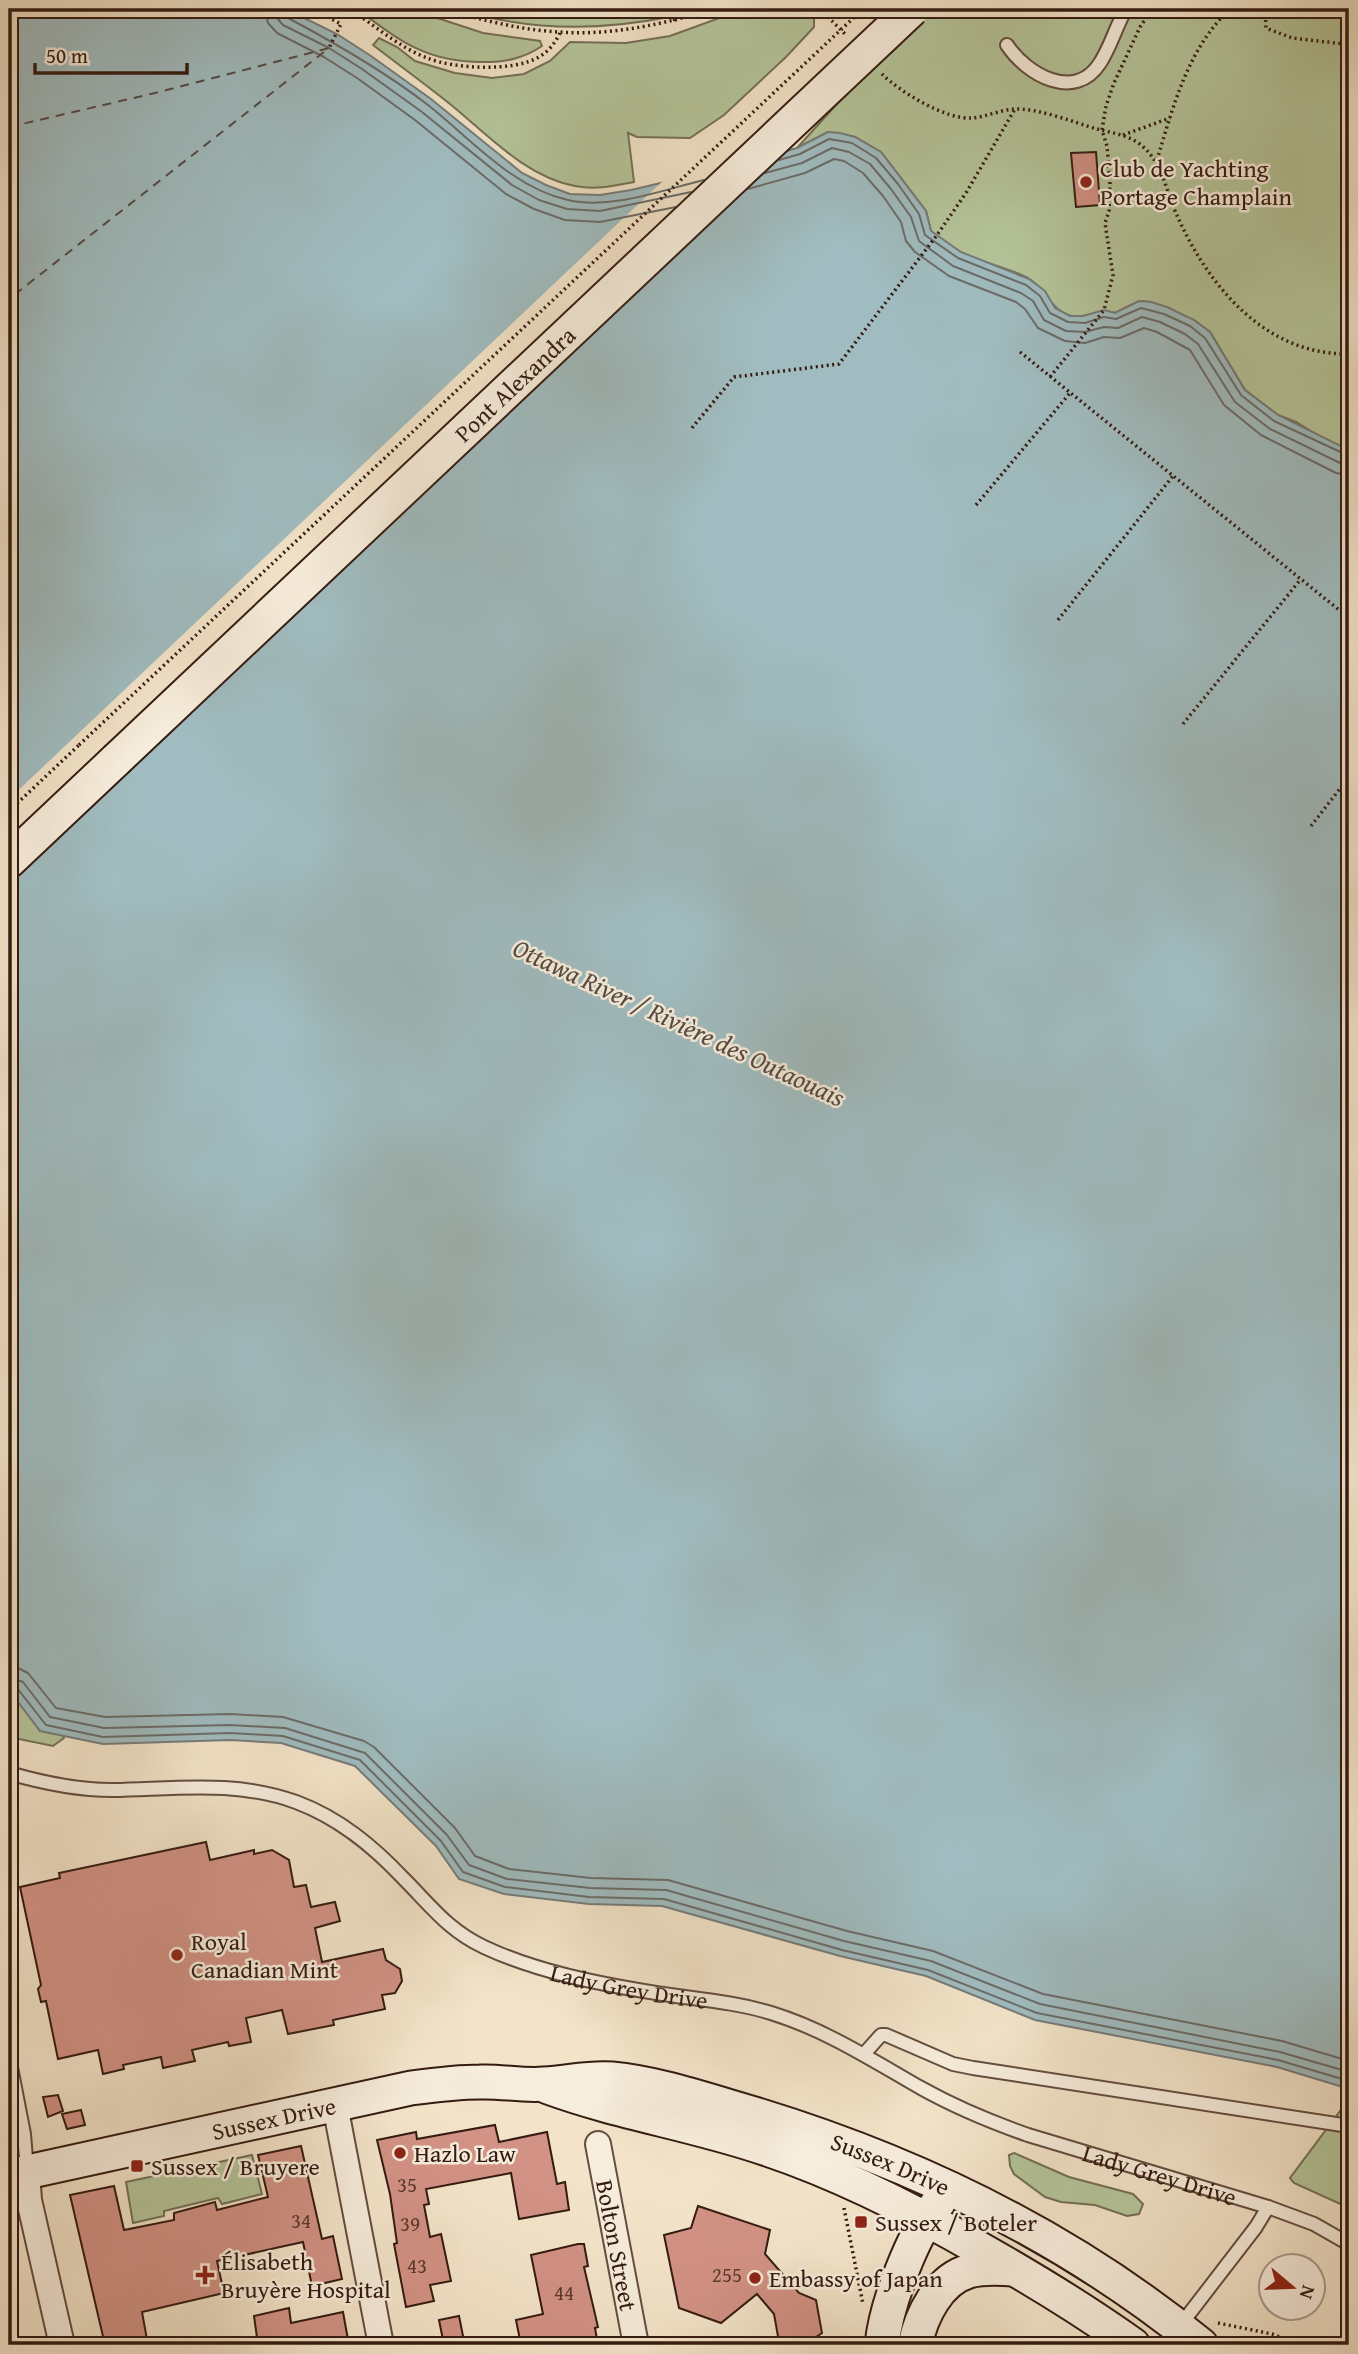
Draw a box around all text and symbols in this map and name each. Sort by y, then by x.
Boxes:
scale bar [35,32,187,76]
text: 50 m [46,40,88,71]
place label: Club de Yachting Portage Champlain [1100,151,1293,214]
marker: Club de Yachting Portage Champlain [1078,174,1094,190]
street label: Pont Alexandra [446,317,584,450]
water label: Ottawa River / Rivière des Outaouais [507,928,852,1117]
place label: Royal Canadian Mint [191,1924,339,1987]
marker: Royal Canadian Mint [169,1947,185,1963]
street label: Lady Grey Drive [547,1954,710,2017]
street label: Sussex Drive [208,2087,339,2149]
street label: Sussex Drive [826,2123,956,2204]
street label: Lady Grey Drive [1078,2135,1241,2214]
place label: Hazlo Law [414,2136,516,2171]
marker: Hazlo Law [392,2145,408,2161]
place label: Sussex / Bruyere [151,2149,320,2184]
marker: Sussex / Bruyere [129,2158,145,2174]
house number: 35 [397,2169,417,2200]
street label: Bolton Street [588,2177,647,2314]
house number: 34 [291,2205,311,2236]
place label: Sussex / Boteler [875,2205,1037,2240]
house number: 39 [400,2208,420,2239]
marker: Sussex / Boteler [853,2214,869,2230]
place label: Élisabeth Bruyère Hospital [221,2244,391,2307]
house number: 43 [407,2250,427,2281]
north arrow [1256,2252,1326,2322]
house number: 255 [712,2259,742,2290]
place label: Embassy of Japan [769,2261,943,2296]
marker: Élisabeth Bruyère Hospital [195,2265,215,2285]
marker: Embassy of Japan [747,2270,763,2286]
house number: 44 [554,2277,574,2308]
text: N [1293,2282,1323,2303]

